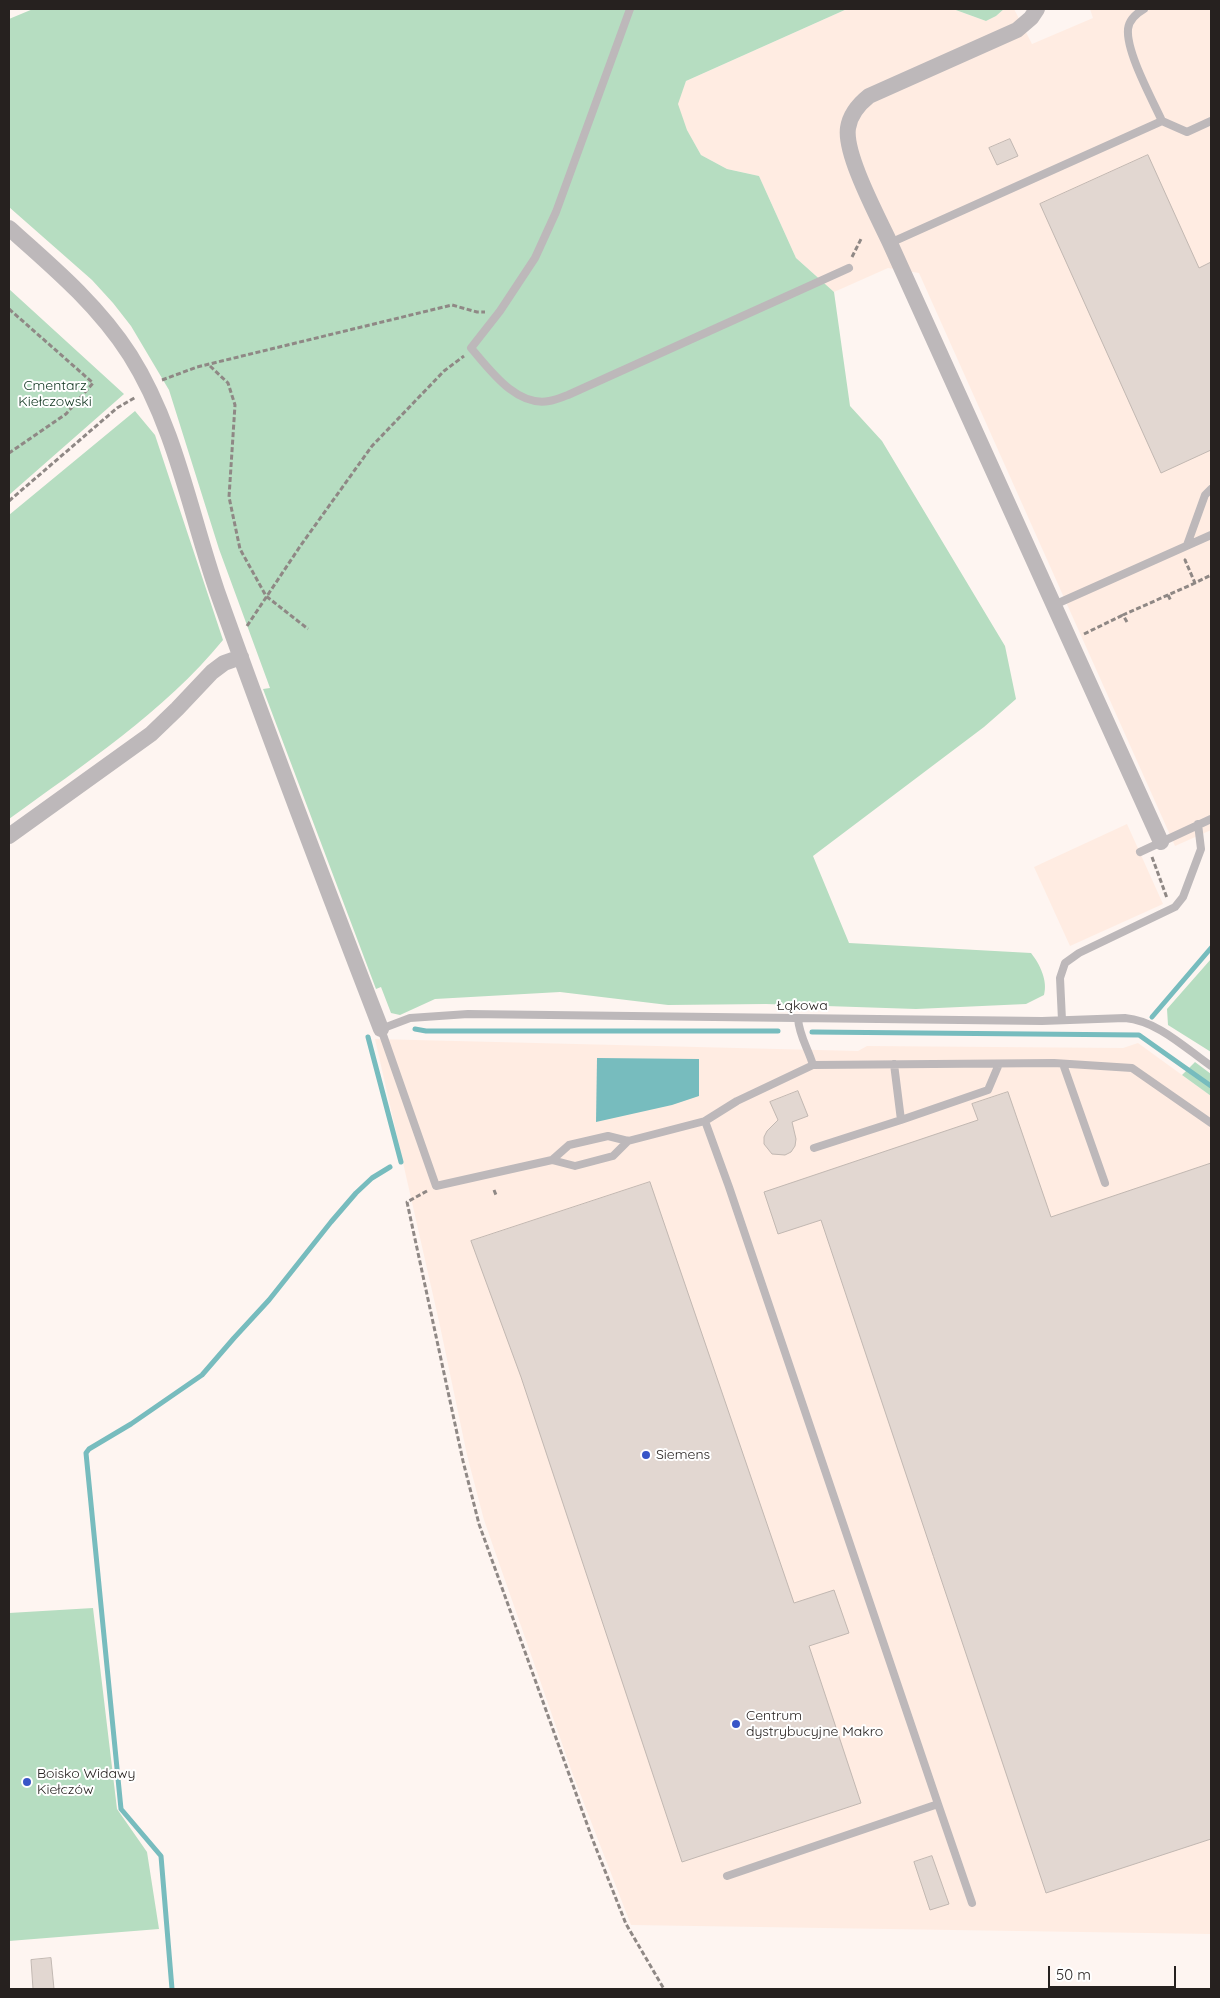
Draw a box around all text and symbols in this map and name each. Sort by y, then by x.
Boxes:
park label: Cmentarz Kiełczowski [18,378,92,411]
street label: Łąkowa [776,998,828,1014]
place label: Siemens [656,1447,710,1463]
marker: Siemens [640,1449,652,1461]
place label: Centrum dystrybucyjne Makro [746,1708,883,1740]
marker: Centrum dystrybucyjne Makro [730,1718,742,1730]
place label: Boisko Widawy Kiełczów [37,1766,135,1798]
marker: Boisko Widawy Kiełczów [21,1776,33,1788]
scale bar [1050,1956,1178,1988]
text: 50 m [1056,1965,1091,1984]

